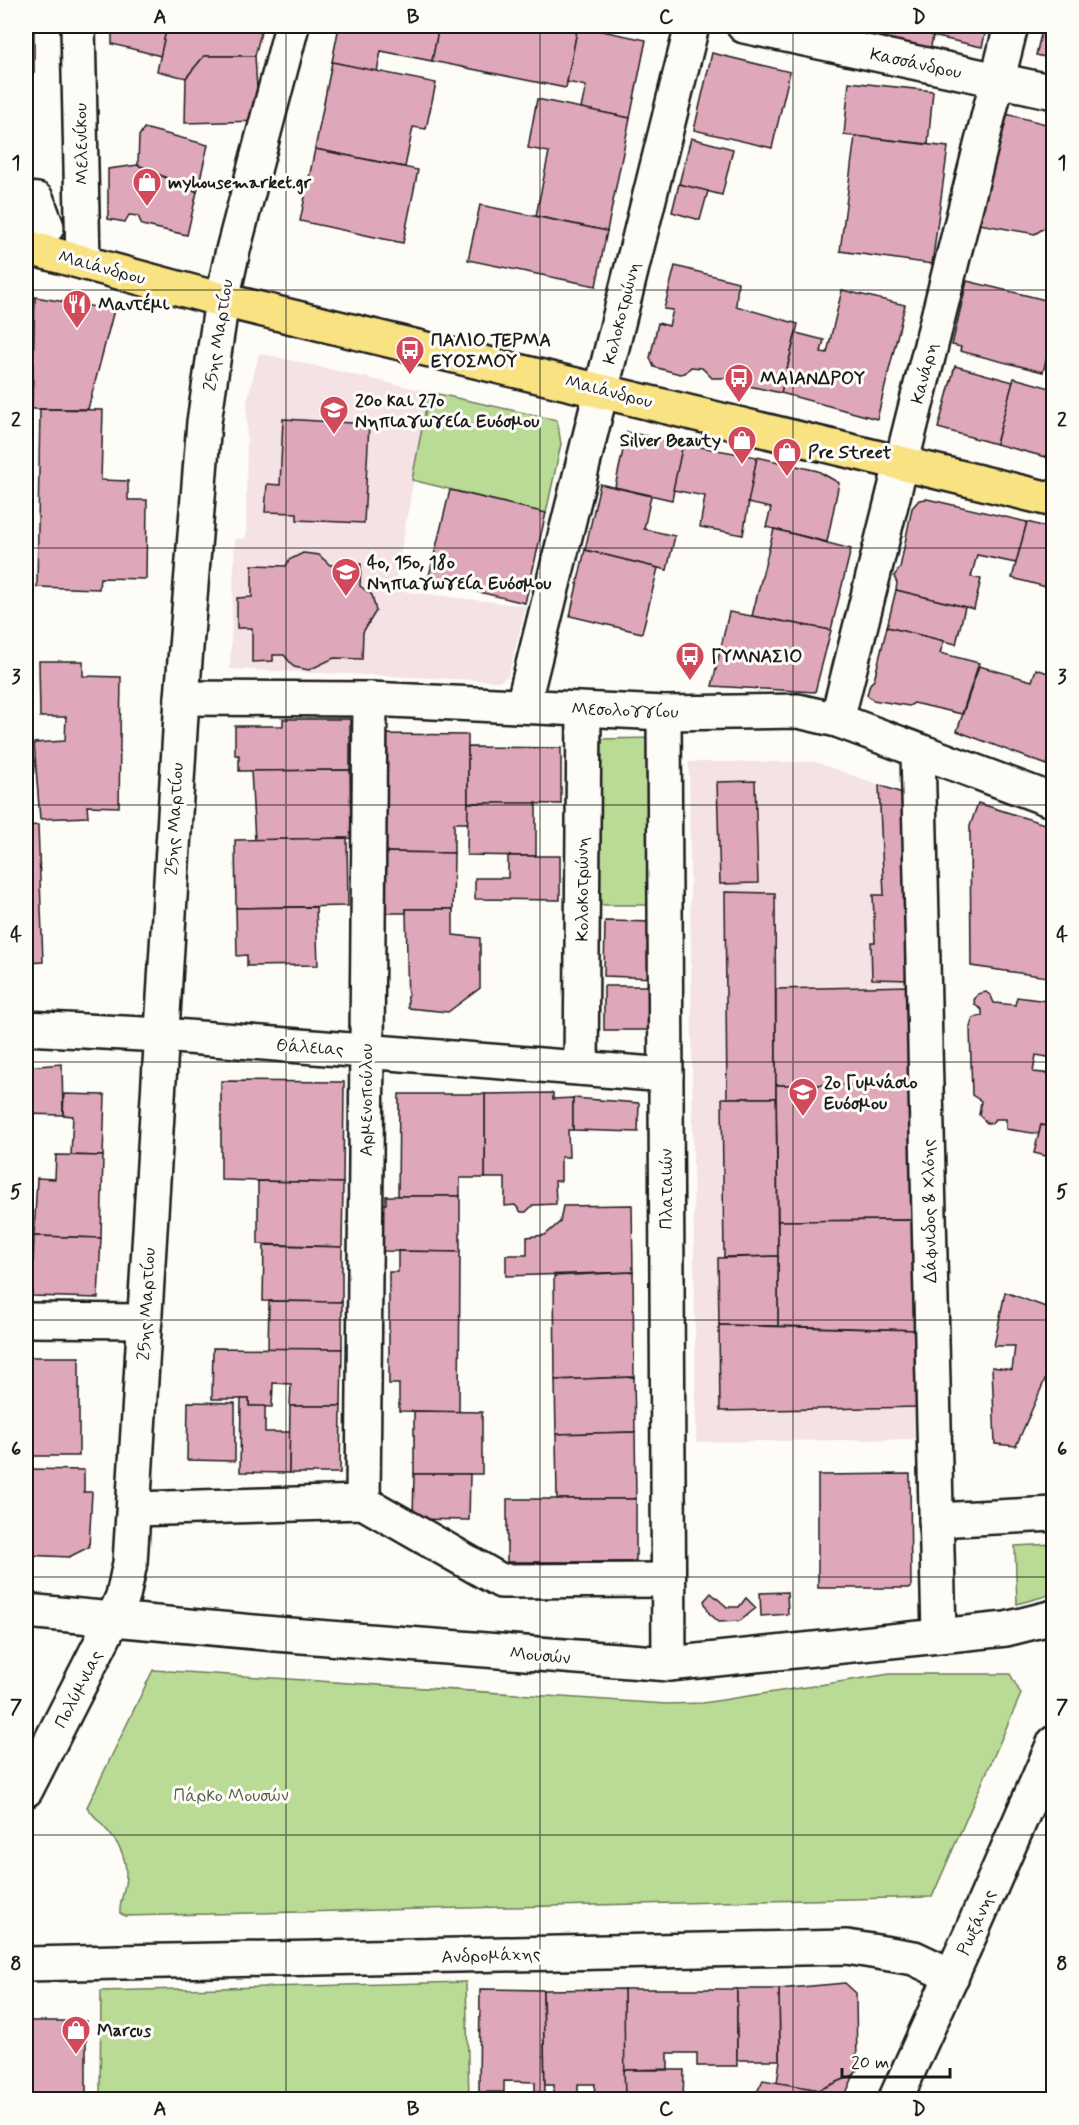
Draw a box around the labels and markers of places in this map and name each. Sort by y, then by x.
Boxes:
shop icon: myhousemarket.gr [131,166,163,208]
place label: myhousemarket.gr [168,171,311,195]
restaurant icon: Μαντέμι [61,288,93,330]
place label: Μαντέμι [98,292,170,317]
place label: ΠΑΛΙΟ ΤΕΡΜΑ ΕΥΟΣΜΟΥ [431,329,551,374]
bus stop icon: ΠΑΛΙΟ ΤΕΡΜΑ ΕΥΟΣΜΟΥ [394,334,426,376]
bus stop icon: ΜΑΙΑΝΔΡΟΥ [723,362,755,404]
place label: ΜΑΙΑΝΔΡΟΥ [760,367,865,391]
place label: 20ο και 27ο Νηπιαγωγεία Ευόσμου [355,389,539,434]
school or university icon: 20ο και 27ο Νηπιαγωγεία Ευόσμου [318,394,350,436]
shop icon: Silver Beauty [726,424,758,466]
place label: Silver Beauty [620,429,721,453]
shop icon: Pre Street [771,436,803,478]
place label: Pre Street [808,441,892,465]
place label: 4ο, 15ο, 18ο Νηπιαγωγεία Ευόσμου [367,551,551,596]
school or university icon: 4ο, 15ο, 18ο Νηπιαγωγεία Ευόσμου [330,556,362,598]
bus stop icon: ΓΥΜΝΑΣΙΟ [674,640,706,682]
place label: ΓΥΜΝΑΣΙΟ [711,645,802,669]
place label: 2ο Γυμνάσιο Ευόσμου [824,1071,918,1116]
school or university icon: 2ο Γυμνάσιο Ευόσμου [787,1076,819,1118]
shop icon: Marcus [60,2014,92,2056]
place label: Marcus [97,2019,151,2043]

